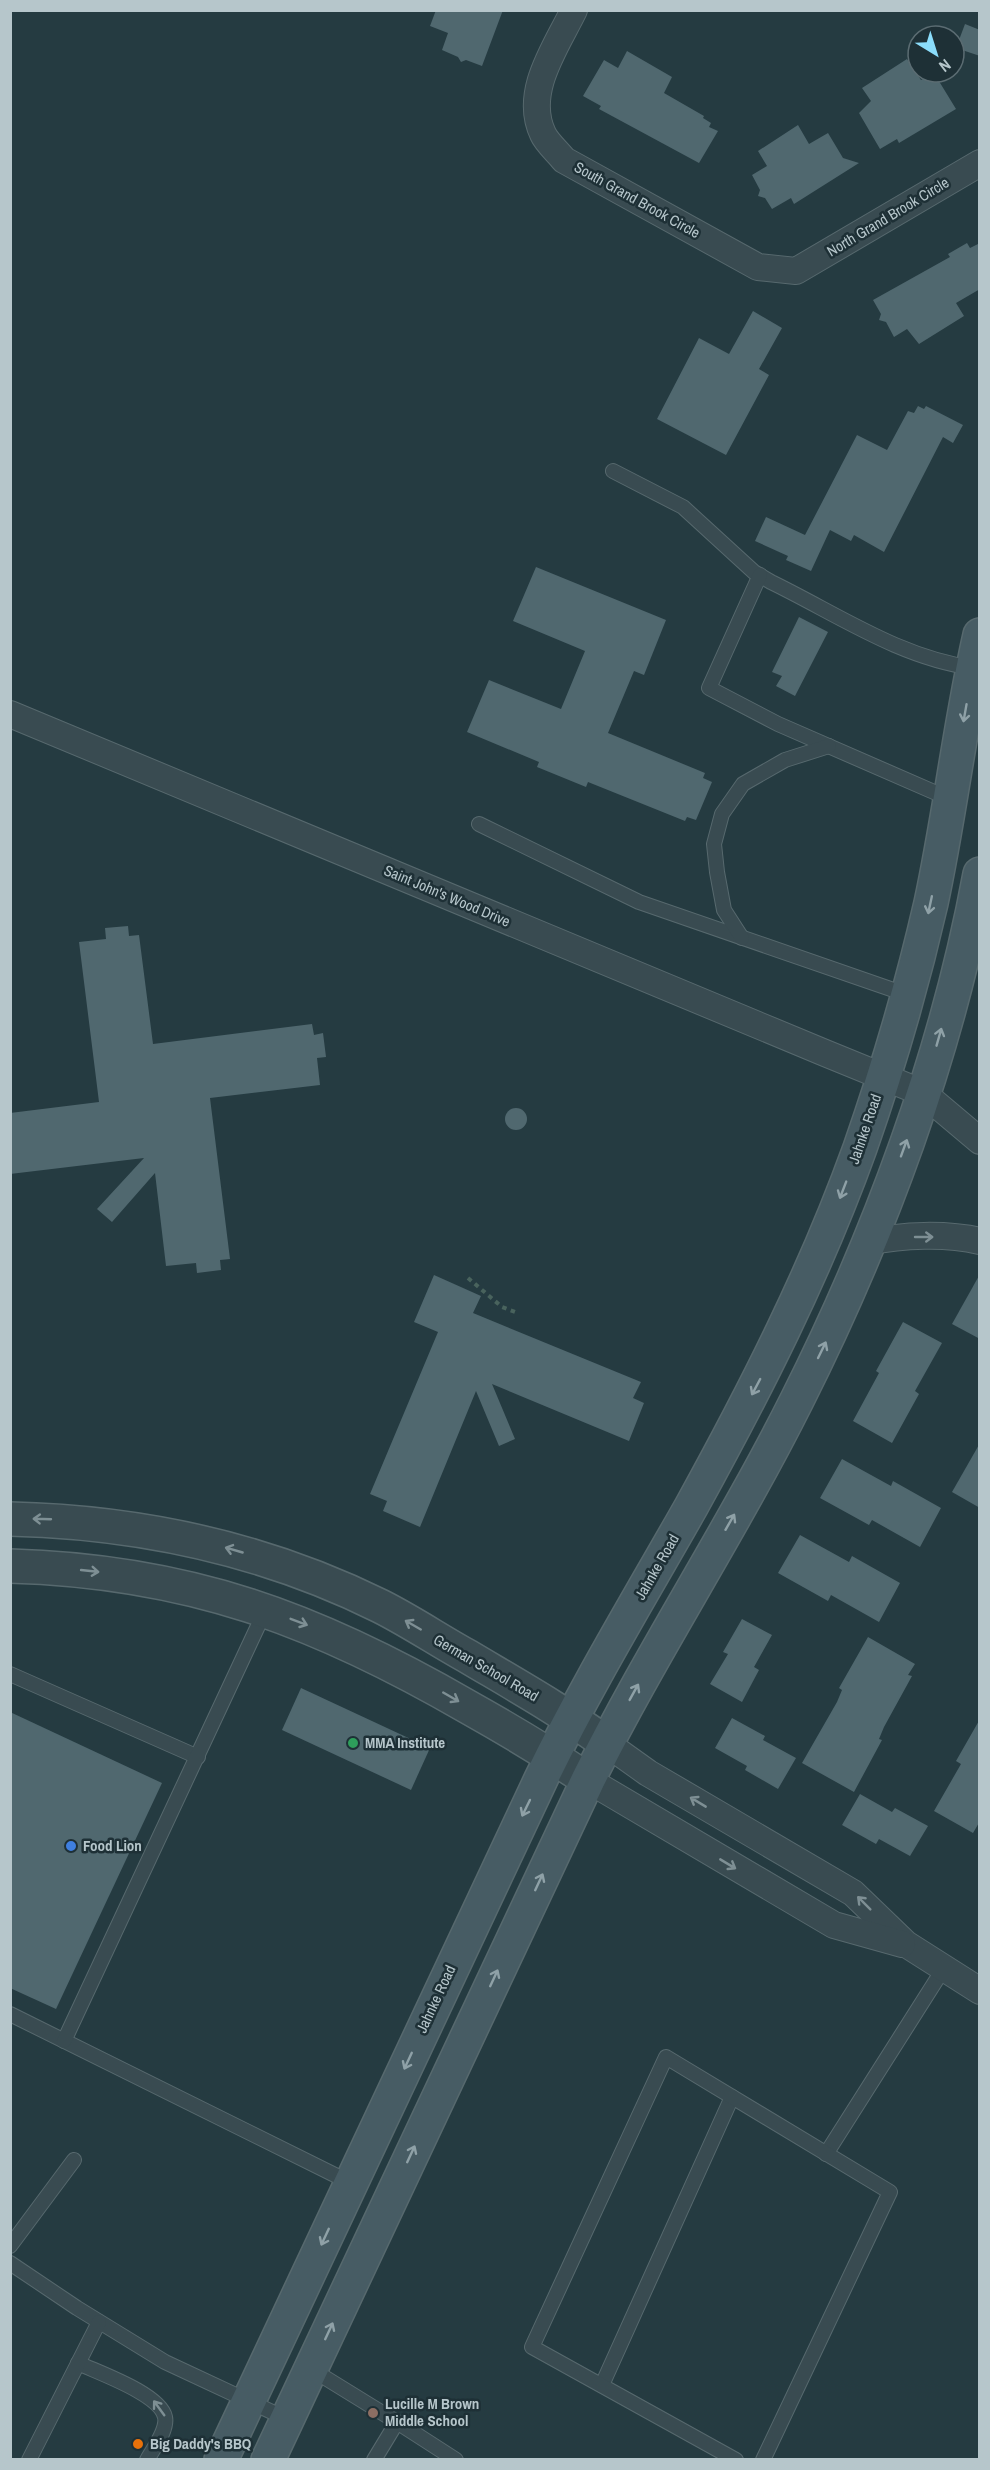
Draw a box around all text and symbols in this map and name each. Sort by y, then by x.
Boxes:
north arrow [906,24,966,84]
text: N [935,54,956,77]
street label: South Grand Brook Circle [571,156,704,243]
street label: North Grand Brook Circle [823,172,953,261]
one-way arrow [959,703,970,722]
street label: Saint John's Wood Drive [381,859,514,932]
one-way arrow [924,894,935,914]
one-way arrow [934,1028,945,1047]
street label: Jahnke Road [843,1091,886,1167]
one-way arrow [900,1139,911,1158]
one-way arrow [837,1180,848,1198]
one-way arrow [913,1231,933,1243]
one-way arrow [816,1341,828,1359]
one-way arrow [750,1378,762,1395]
one-way arrow [32,1514,52,1525]
one-way arrow [724,1514,736,1531]
street label: Jahnke Road [629,1530,684,1603]
one-way arrow [225,1544,244,1555]
one-way arrow [79,1566,99,1577]
one-way arrow [289,1617,308,1628]
one-way arrow [405,1619,422,1631]
street label: German School Road [430,1629,543,1706]
one-way arrow [629,1683,640,1701]
one-way arrow [442,1691,459,1703]
place label: MMA Institute [365,1732,445,1753]
marker: MMA Institute [346,1736,360,1750]
one-way arrow [690,1796,707,1808]
one-way arrow [520,1799,532,1817]
place label: Food Lion [83,1835,142,1856]
marker: Food Lion [64,1839,78,1853]
one-way arrow [719,1858,736,1870]
one-way arrow [534,1873,545,1891]
one-way arrow [856,1896,871,1911]
street label: Jahnke Road [411,1962,460,2036]
one-way arrow [489,1969,501,1987]
one-way arrow [401,2051,413,2069]
one-way arrow [406,2146,418,2164]
one-way arrow [319,2228,330,2246]
one-way arrow [323,2322,335,2340]
place label: Lucille M Brown Middle School [385,2393,479,2431]
one-way arrow [153,2400,165,2416]
marker: Lucille M Brown Middle School [366,2406,380,2420]
place label: Big Daddy's BBQ [150,2433,252,2454]
marker: Big Daddy's BBQ [131,2437,145,2451]

